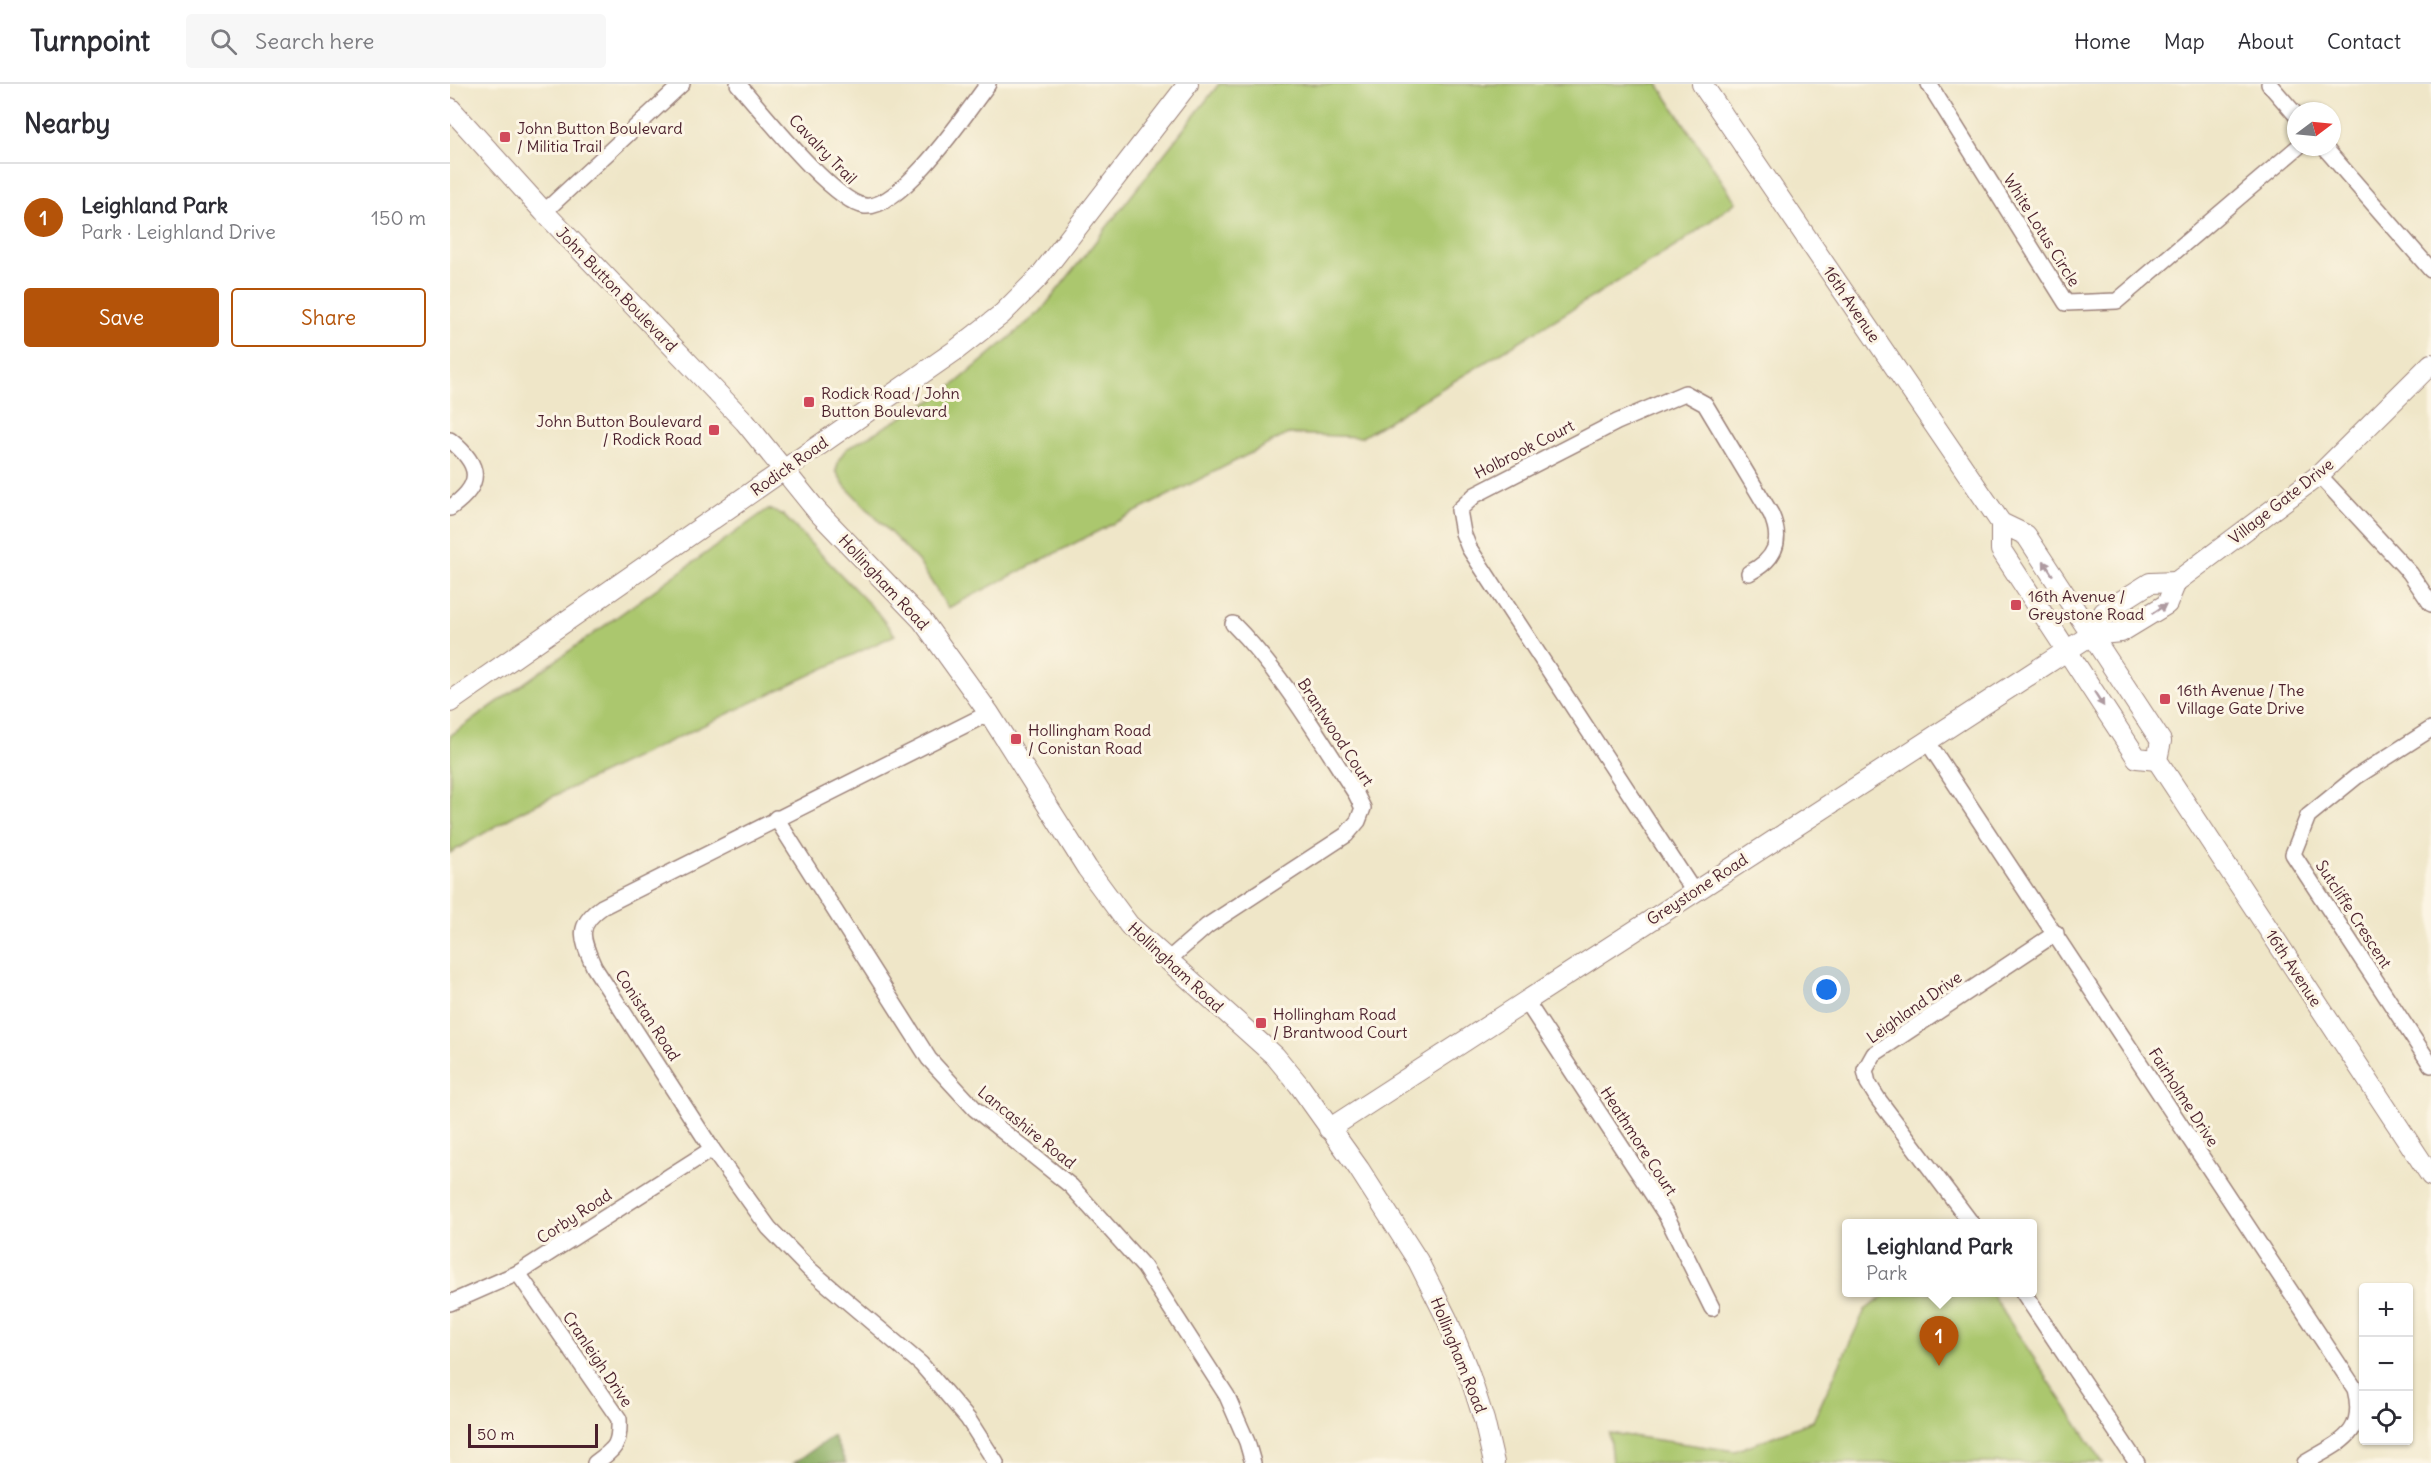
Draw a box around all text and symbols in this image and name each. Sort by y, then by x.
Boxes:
search box [186,14,606,68]
text: Turnpoint [30,23,150,59]
icon: search [207,25,240,58]
text: Search here [255,27,374,55]
text: Home [2074,28,2131,55]
text: Map [2164,28,2205,55]
text: About [2238,28,2294,55]
text: Contact [2327,28,2401,55]
north arrow [2287,102,2341,156]
text: Nearby [24,107,110,140]
street label: Cavalry Trail [785,110,861,188]
place label: John Button Boulevard / Militia Trail [517,118,683,156]
marker: John Button Boulevard / Militia Trail [498,130,512,144]
street label: White Lotus Circle [1999,170,2085,290]
text: Leighland Park [81,191,228,219]
text: 1 [40,205,47,230]
text: 150 m [371,205,426,230]
text: Park · Leighland Drive [81,219,276,244]
street label: John Button Boulevard [552,222,682,356]
street label: 16th Avenue [1819,262,1885,346]
button: Save [24,288,219,347]
button: Share [231,288,426,347]
place label: Rodick Road / John Button Boulevard [821,383,960,421]
marker: Rodick Road / John Button Boulevard [802,395,816,409]
place label: John Button Boulevard / Rodick Road [536,411,702,449]
street label: Holbrook Court [1471,415,1578,483]
marker: John Button Boulevard / Rodick Road [707,423,721,437]
street label: Rodick Road [747,432,831,500]
street label: Village Gate Drive [2225,454,2337,548]
street label: Hollingham Road [835,530,933,634]
one-way arrow [2042,560,2053,576]
place label: 16th Avenue / Greystone Road [2028,586,2144,624]
marker: 16th Avenue / Greystone Road [2009,598,2023,612]
one-way arrow [2151,603,2168,614]
street label: Brantwood Court [1294,674,1379,790]
place label: 16th Avenue / The Village Gate Drive [2177,680,2304,718]
one-way arrow [2093,691,2104,707]
marker: 16th Avenue / The Village Gate Drive [2158,692,2172,706]
place label: Hollingham Road / Conistan Road [1028,720,1151,758]
marker: Hollingham Road / Conistan Road [1009,732,1023,746]
street label: Greystone Road [1643,849,1751,929]
street label: Sutcliffe Crescent [2312,856,2397,972]
street label: Hollingham Road [1124,918,1228,1016]
street label: 16th Avenue [2262,926,2326,1010]
street label: Conistan Road [611,966,685,1064]
street label: Leighland Drive [1863,967,1965,1047]
your location [1812,975,1841,1004]
place label: Hollingham Road / Brantwood Court [1273,1004,1408,1042]
marker: Hollingham Road / Brantwood Court [1254,1016,1268,1030]
street label: Fairholme Drive [2145,1044,2223,1150]
street label: Lancashire Road [974,1081,1080,1173]
street label: Heathmore Court [1596,1083,1682,1200]
street label: Corby Road [533,1184,615,1248]
popup [1842,1219,2037,1297]
text: Leighland Park [1866,1232,2013,1260]
text: Park [1866,1260,1907,1285]
map controls [2359,1283,2413,1445]
button: + [2359,1283,2413,1337]
street label: Hollingham Road [1427,1294,1491,1416]
street label: Cranleigh Drive [559,1307,637,1411]
pin: 1 [1920,1316,1958,1366]
button: − [2359,1337,2413,1391]
button: locate [2359,1391,2413,1445]
scale bar [468,1421,598,1448]
text: 50 m [477,1424,515,1444]

